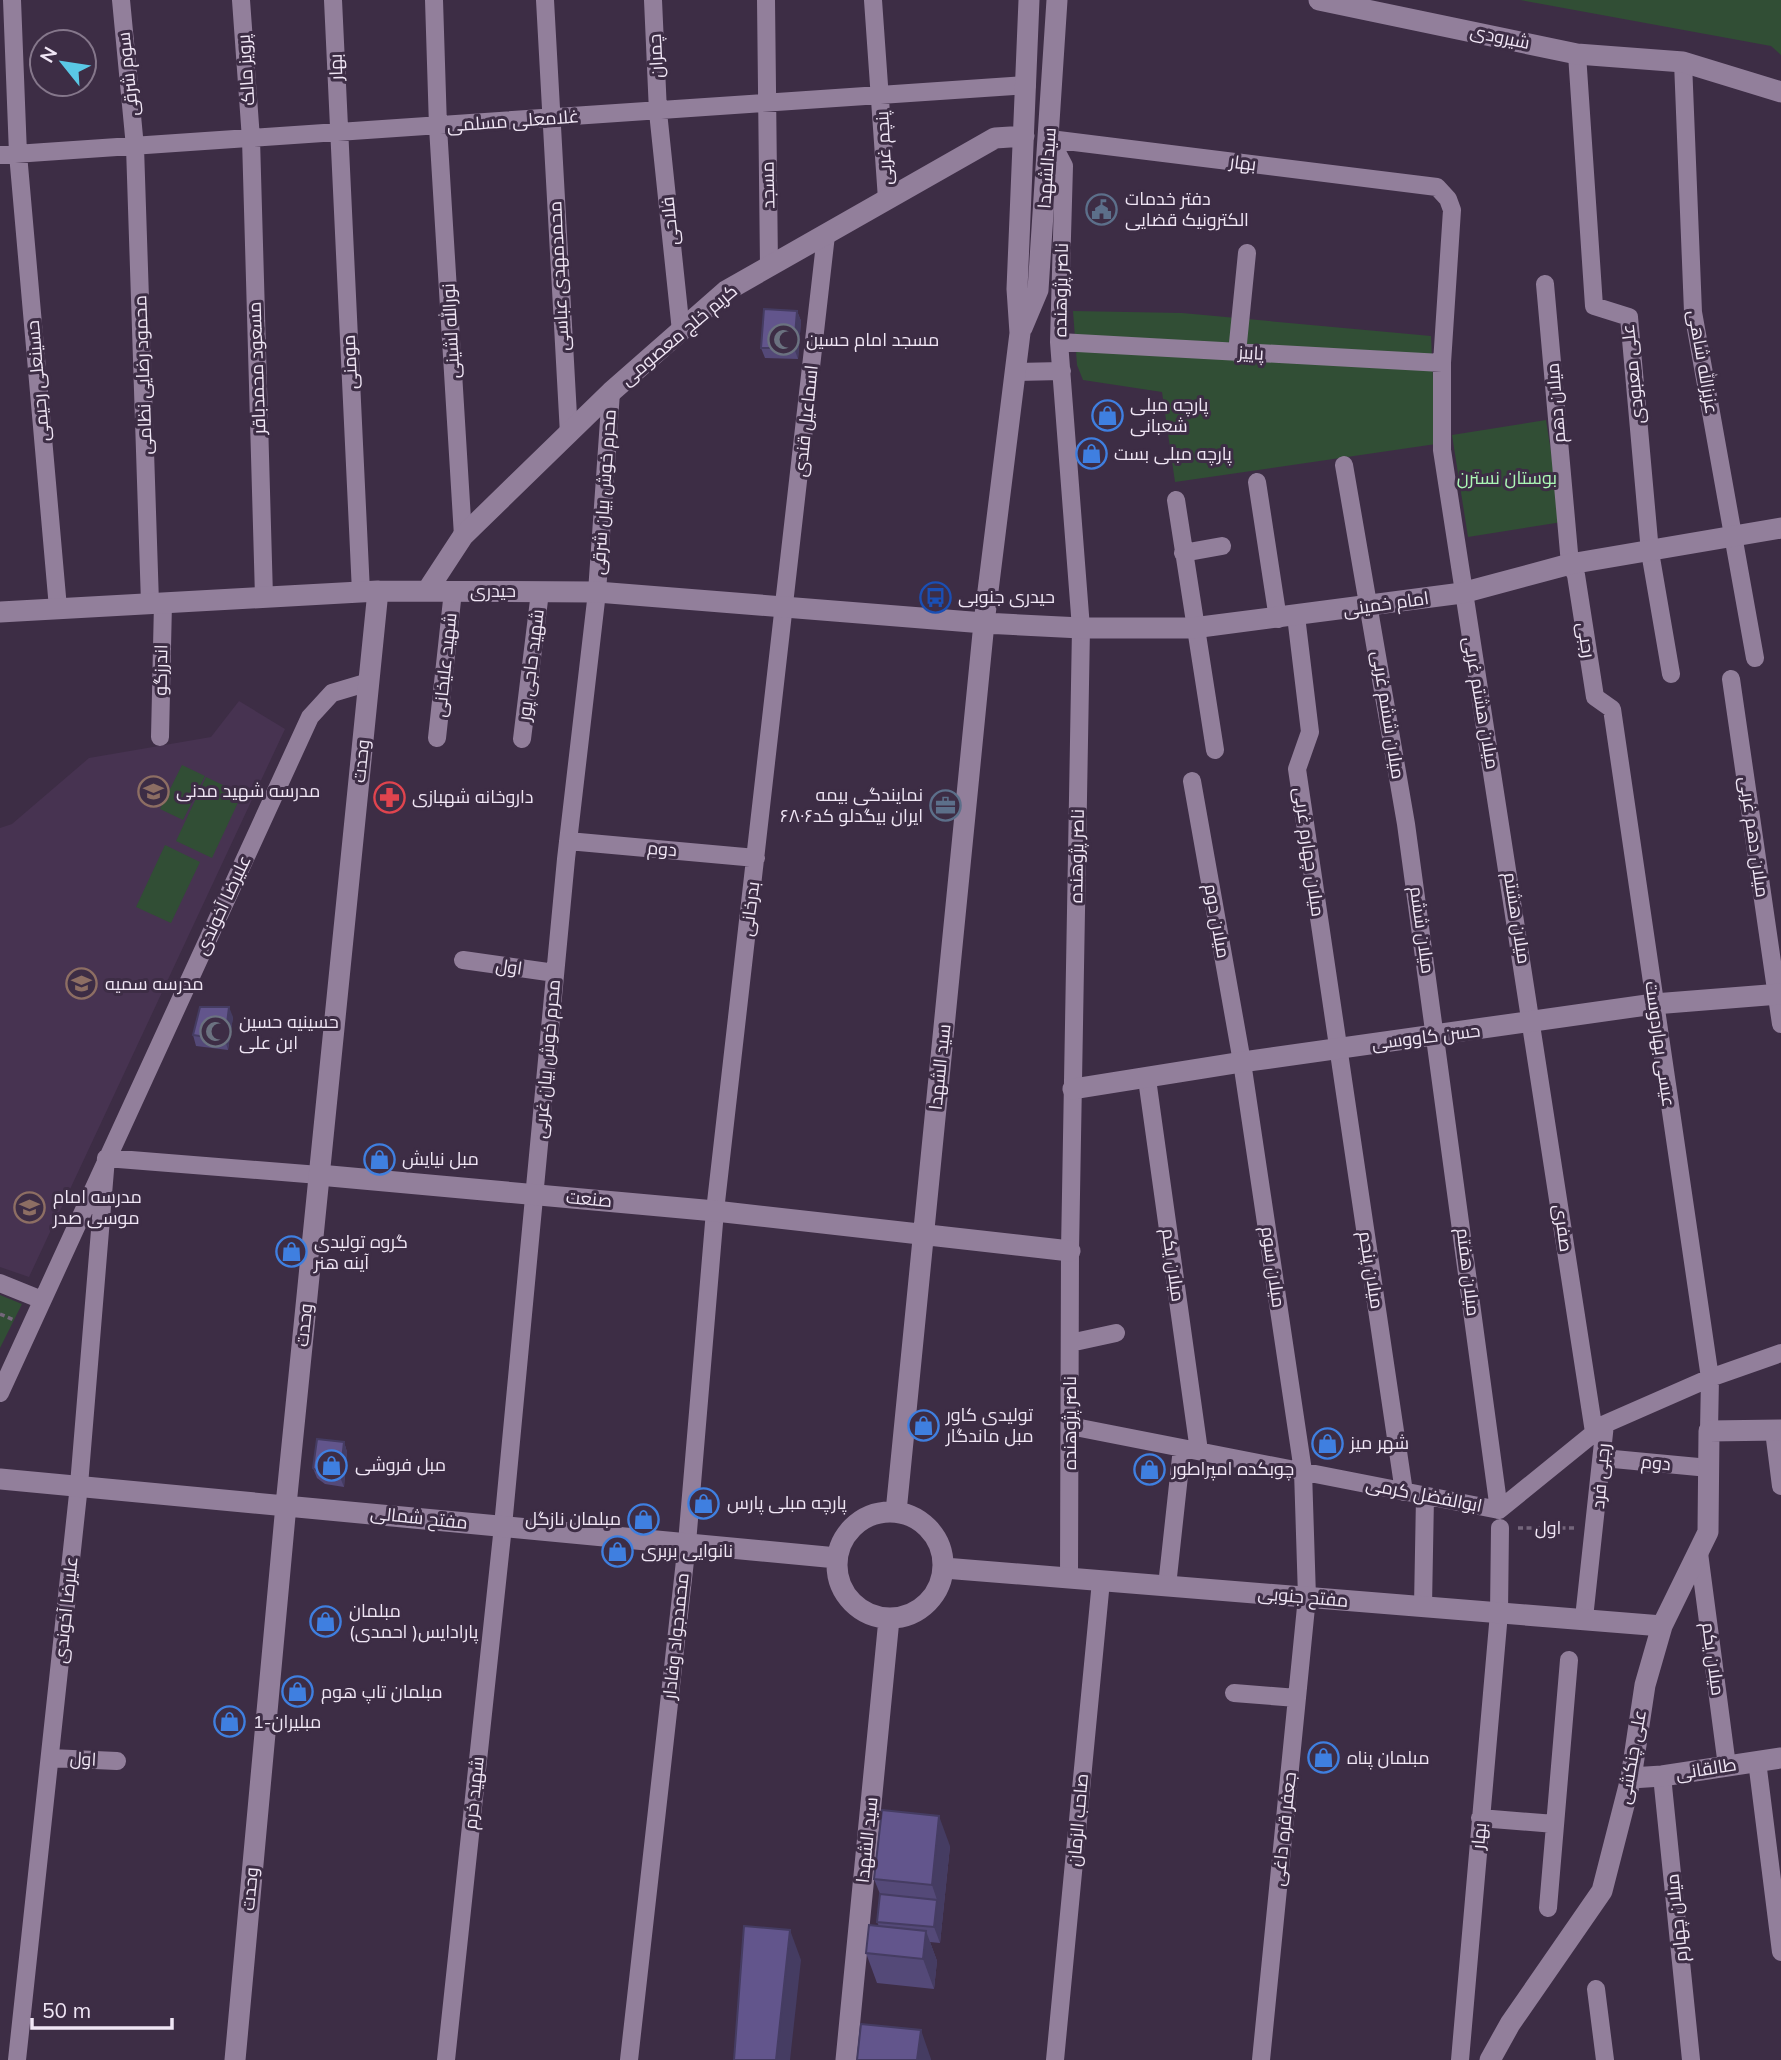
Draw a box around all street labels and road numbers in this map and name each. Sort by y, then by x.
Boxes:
street label: شیرودی [1468,19,1532,54]
street label: سوم شرقی [112,31,144,117]
street label: پرویز مالک [232,33,260,106]
street label: چمران [643,33,669,79]
street label: بهار [324,53,347,82]
street label: غلامعلی مسلمی [446,104,580,137]
street label: پنچم غربی [870,110,898,186]
street label: سیدالشهدا [1032,127,1061,209]
street label: بهار [1227,149,1258,176]
street label: مسجد [756,161,779,209]
street label: فلاحی [656,196,683,247]
street label: محمدمهدی عباسی [543,200,574,352]
street label: ناصر پژوهنده [1048,243,1074,337]
street label: کریم خلج معصومی [615,279,743,391]
street label: نورالله لشینی [437,283,464,379]
street label: محمود رضایی نظامی [128,295,157,455]
street label: مسعود محمدباقر [243,301,270,436]
street label: عزیزالله شاهی [1683,308,1724,416]
street label: حسینعلی رحیمی [21,319,54,443]
street label: علی معبودی [1616,323,1649,425]
street label: مومنی [337,334,362,390]
street label: پاییز [1237,340,1265,366]
street label: میلان دهم [1541,362,1571,444]
street label: اسماعیل قندی [788,364,823,478]
street label: محرم خوش بیان شرقی [586,408,622,576]
street label: حیدری [470,579,516,602]
street label: امام خمینی [1342,586,1430,622]
street label: شهید حاجی پور [512,608,550,723]
street label: شهید علیخانی [428,612,461,718]
street label: رجبی [1572,620,1601,659]
street label: میلان هشتم غربی [1458,635,1504,771]
street label: اندرزگو [149,644,172,696]
street label: میلان ششم غربی [1366,649,1410,781]
street label: وحدت [347,738,374,784]
street label: میلان دهم غربی [1734,775,1774,899]
street label: میلان چهارم غربی [1288,786,1330,918]
street label: ناصر پژوهنده [1064,809,1090,903]
street label: دوم [646,836,678,862]
street label: علیرضا آخوندی [189,851,256,958]
street label: میلان هشتم [1498,870,1536,966]
street label: بدرخانی [735,880,764,938]
street label: میلان دوم [1199,882,1235,960]
street label: میلان ششم [1404,885,1440,975]
street label: اول [494,953,524,980]
street label: محرم خوش بیان غربی [528,978,566,1140]
street label: عیسی بهاردوست [1640,980,1681,1108]
street label: حسن کاووسی [1370,1018,1482,1055]
street label: سید الشهدا [924,1023,955,1111]
street label: صنعت [565,1185,613,1212]
street label: صفری [1549,1203,1578,1253]
street label: میلان سوم [1255,1225,1291,1309]
street label: میلان یکم [1156,1227,1190,1303]
street label: میلان هفتم [1451,1227,1485,1317]
street label: میلان پنجم [1353,1229,1389,1311]
street label: وحدت [290,1302,317,1348]
street label: ناصر پژوهنده [1058,1376,1082,1470]
street label: رجبی فرد [1586,1442,1615,1510]
street label: دوم [1640,1450,1672,1476]
street label: ابوالفضل کرمی [1364,1472,1484,1517]
street label: مفتح شمالی [369,1501,469,1535]
street label: اول [1535,1516,1561,1539]
street label: علیرضا آخوندی [48,1555,83,1665]
street label: محمدجواد وفادار [657,1572,694,1701]
street label: مفتح جنوبی [1257,1581,1349,1613]
street label: میلان یکم [1696,1621,1730,1697]
street label: علی چنکشی [1612,1708,1652,1806]
street label: اول [69,1746,97,1771]
street label: طالقانی [1674,1752,1738,1785]
street label: شهید خرم [458,1755,490,1831]
street label: جعفر قره داغی [1266,1771,1301,1887]
street label: صاحب الزمان [1062,1772,1093,1868]
street label: سید الشهدا [851,1796,882,1884]
street label: بهار [1466,1822,1491,1851]
street label: وحدت [236,1866,263,1912]
street label: میلان چهارم [1660,1873,1694,1963]

